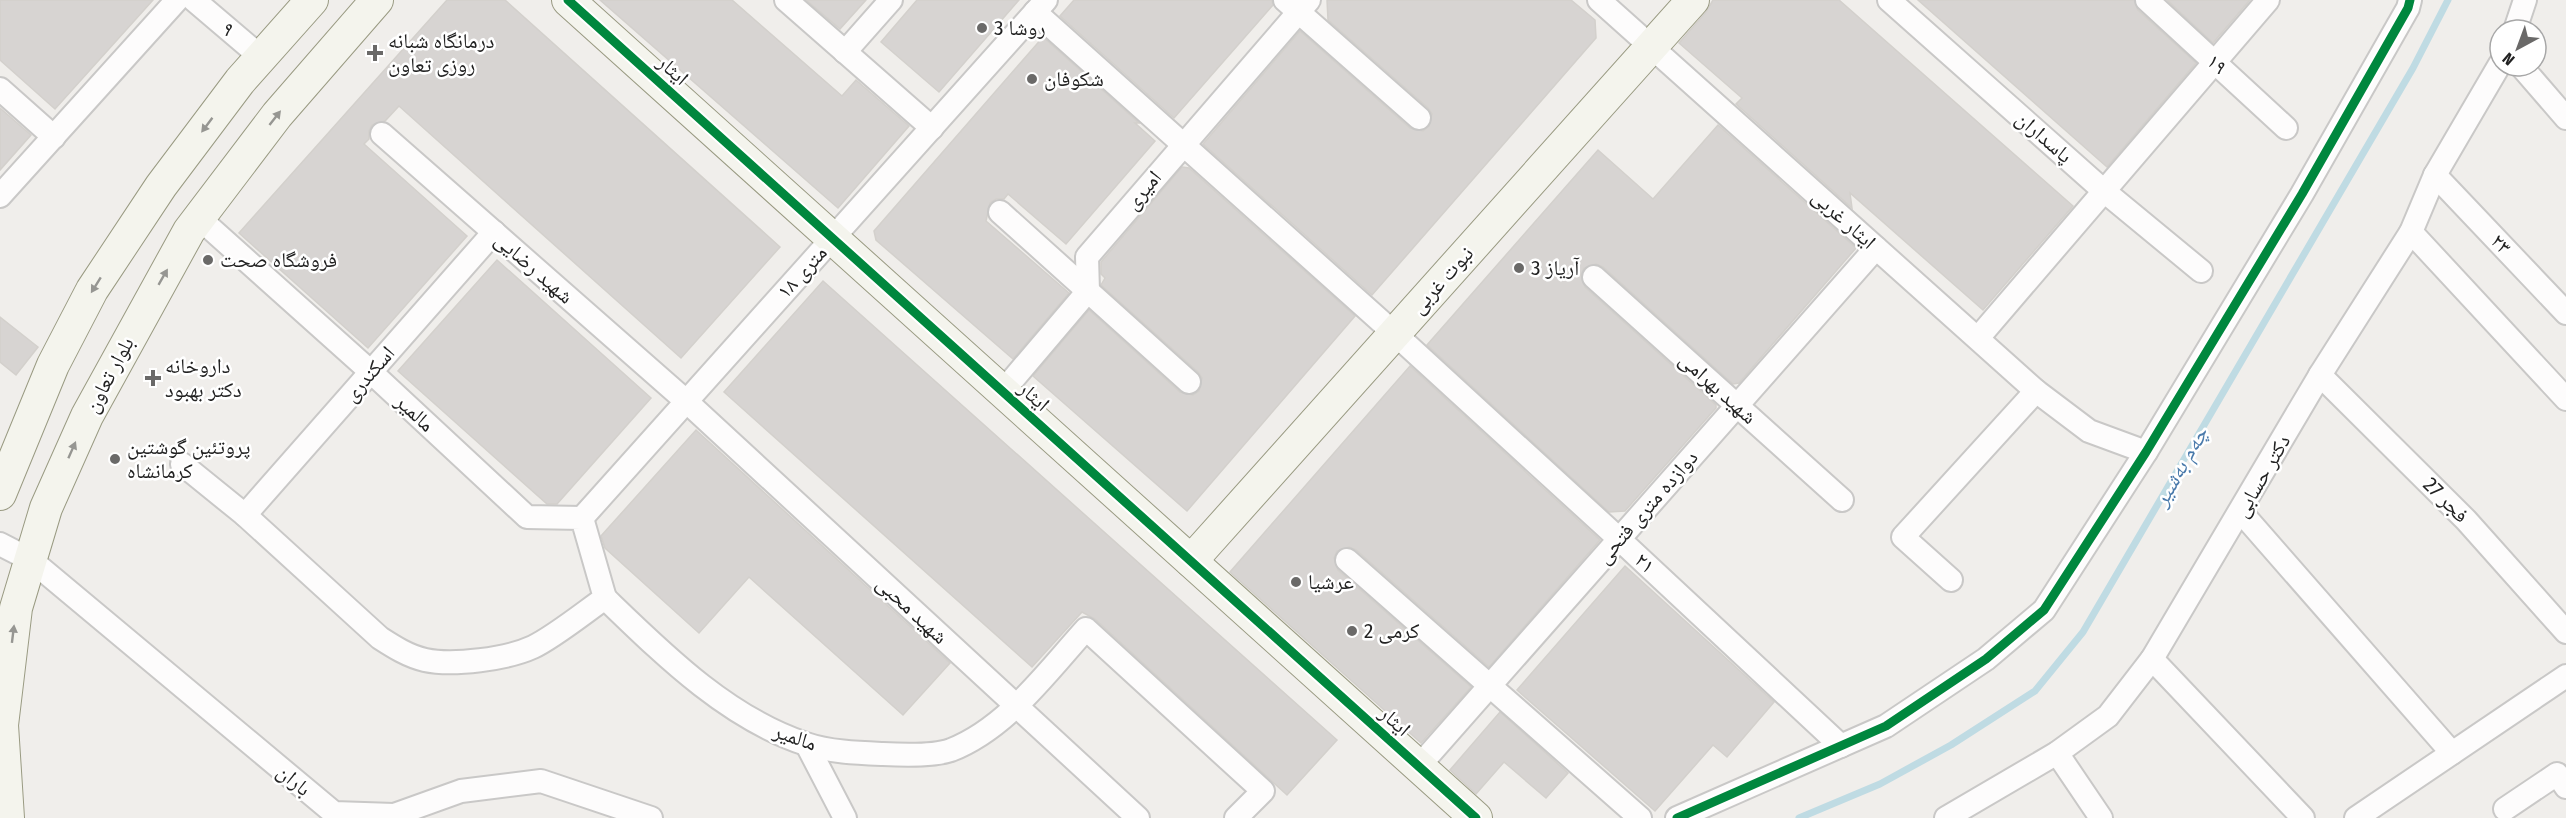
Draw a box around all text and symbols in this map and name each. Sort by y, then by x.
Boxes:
place label: روشا 3 [994,15,1045,41]
street label: ۹ [216,16,240,42]
north arrow [2488,18,2548,78]
marker: روشا 3 [975,21,989,35]
place label: درمانگاه شبانه روزی تعاون [388,28,494,78]
marker: درمانگاه شبانه روزی تعاون [366,44,384,62]
street label: ۱۹ [2201,48,2233,80]
street label: ایثار [651,49,694,91]
text: N [2499,49,2518,69]
place label: شکوفان [1044,66,1104,92]
marker: شکوفان [1025,72,1039,86]
street label: پاسداران [2010,105,2078,169]
one-way arrow [269,110,282,126]
one-way arrow [201,117,213,132]
street label: امیری [1119,165,1167,215]
street label: ایثار غربی [1807,183,1881,255]
street label: شهید رضایی [489,227,579,309]
street label: ۲۳ [2485,228,2517,260]
street label: ۱۸ متری [771,240,833,304]
street label: نبوت غربی [1405,241,1479,319]
place label: فروشگاه صحت [220,247,337,273]
marker: فروشگاه صحت [201,253,215,267]
place label: آریاز 3 [1531,255,1580,281]
marker: آریاز 3 [1512,261,1526,275]
one-way arrow [158,268,168,285]
one-way arrow [90,277,101,293]
street label: بلوار تعاون [78,333,140,417]
street label: اسکندری [338,341,400,407]
street label: شهید بهرامی [1674,346,1762,430]
place label: داروخانه دکتر بهبود [165,353,242,403]
marker: داروخانه دکتر بهبود [146,371,160,385]
street label: ایثار [1012,375,1055,417]
street label: مالمیر [389,388,440,438]
water label: چەم بەشیر [2146,421,2215,513]
street label: دکتر حسابی [2228,430,2296,522]
place label: پروتئین گوشتین کرمانشاه [127,434,250,484]
one-way arrow [67,440,77,458]
street label: دوازده متری فتحی [1591,445,1703,569]
marker: پروتئین گوشتین کرمانشاه [108,452,122,466]
street label: فجر 27 [2418,472,2474,528]
street label: ۲۱ [1629,547,1661,579]
place label: عرشیا [1308,569,1354,595]
street label: شهید محبی [871,570,953,650]
marker: عرشیا [1289,575,1303,589]
place label: کرمی 2 [1364,618,1420,644]
marker: کرمی 2 [1345,624,1359,638]
one-way arrow [8,625,18,644]
street label: ایثار [1373,700,1416,742]
street label: مالمیر [769,717,820,756]
street label: باران [272,758,316,802]

